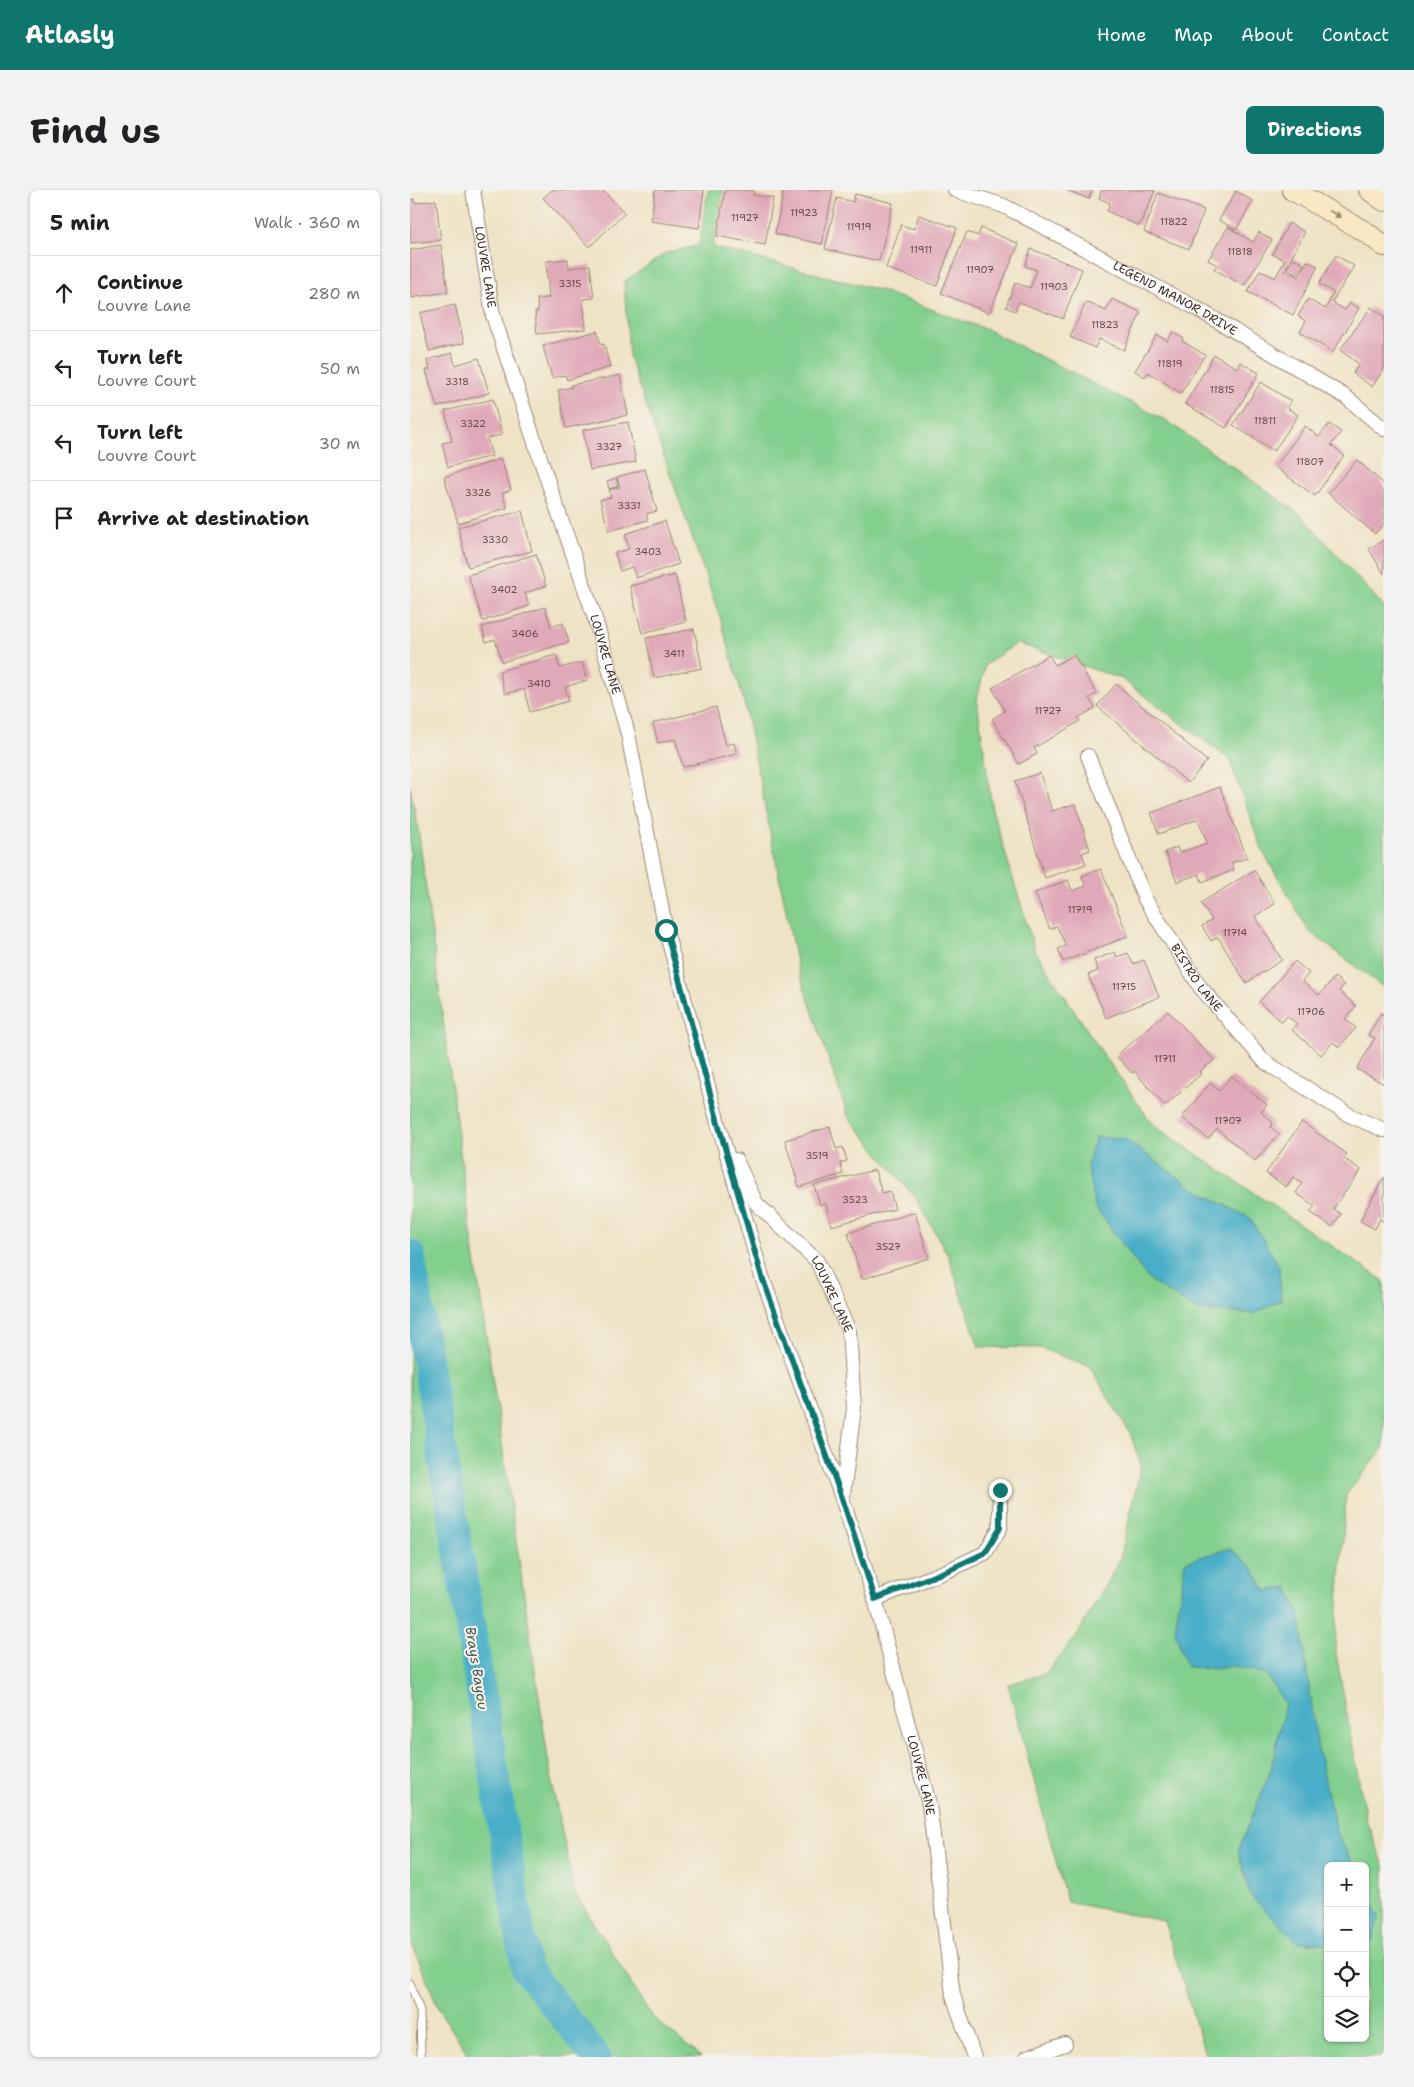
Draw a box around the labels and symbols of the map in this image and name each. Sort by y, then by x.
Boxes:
house number: 11923 [790,206,818,219]
one-way arrow [1328,210,1341,219]
house number: 11927 [731,211,759,224]
house number: 11822 [1160,215,1188,228]
house number: 11919 [846,220,872,233]
street label: LOUVRE LANE [471,225,500,309]
house number: 11911 [910,243,932,256]
house number: 11818 [1227,245,1253,258]
street label: LEGEND MANOR DRIVE [1110,257,1240,339]
house number: 11907 [966,263,994,276]
house number: 3315 [558,277,582,290]
house number: 11903 [1040,280,1068,293]
house number: 11823 [1091,318,1119,331]
house number: 11819 [1157,357,1183,370]
house number: 3318 [445,375,469,388]
house number: 11815 [1210,383,1234,396]
house number: 11811 [1254,414,1276,427]
house number: 3322 [460,417,486,430]
house number: 3327 [596,440,622,453]
house number: 11807 [1296,455,1324,468]
house number: 3326 [465,486,491,499]
house number: 3331 [617,499,641,512]
house number: 3330 [482,533,508,546]
house number: 3403 [634,545,662,558]
house number: 3402 [491,583,517,596]
street label: LOUVRE LANE [586,612,624,696]
house number: 3406 [511,627,539,640]
house number: 3411 [663,647,685,660]
house number: 3410 [527,677,551,690]
house number: 11727 [1035,704,1061,717]
house number: 11719 [1068,903,1092,916]
route start [655,919,678,942]
house number: 11714 [1223,926,1247,939]
street label: BISTRO LANE [1167,941,1226,1015]
house number: 11715 [1112,980,1136,993]
house number: 11706 [1297,1005,1325,1018]
house number: 11711 [1154,1052,1176,1065]
house number: 11707 [1214,1114,1242,1127]
house number: 3519 [805,1149,829,1162]
house number: 3523 [842,1193,868,1206]
house number: 3527 [875,1240,901,1253]
street label: LOUVRE LANE [808,1252,857,1335]
route end [989,1479,1012,1502]
water label: Brays Bayou [462,1625,492,1711]
street label: LOUVRE LANE [903,1733,938,1816]

